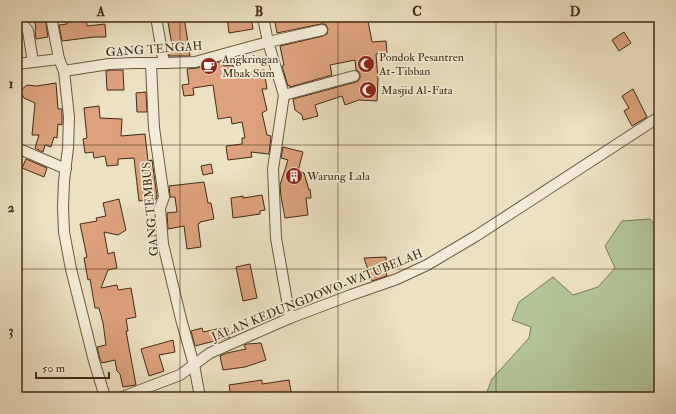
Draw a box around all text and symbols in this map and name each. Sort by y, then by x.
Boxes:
text: A [96,4,106,20]
text: B [255,4,263,20]
text: C [412,4,422,20]
text: D [570,4,581,20]
street label: GANG TENGAH [105,39,203,60]
place label: Pondok Pesantren At-Tibban [378,50,464,79]
place label: Angkringan Mbak Sum [221,52,278,81]
mosque icon: Pondok Pesantren At-Tibban [356,54,376,74]
cafe icon: Angkringan Mbak Sum [199,56,219,76]
text: 1 [9,76,14,92]
mosque icon: Masjid Al-Fata [358,80,378,100]
place label: Masjid Al-Fata [381,83,454,98]
street label: GANG TEMBUS [139,161,162,257]
building icon: Warung Lala [284,166,304,186]
place label: Warung Lala [306,169,371,184]
text: 2 [8,200,15,216]
street label: JALAN KEDUNGDOWO-WATUBELAH [209,246,425,345]
text: 3 [9,323,14,339]
scale bar [36,354,109,380]
text: 50 m [42,361,66,376]

